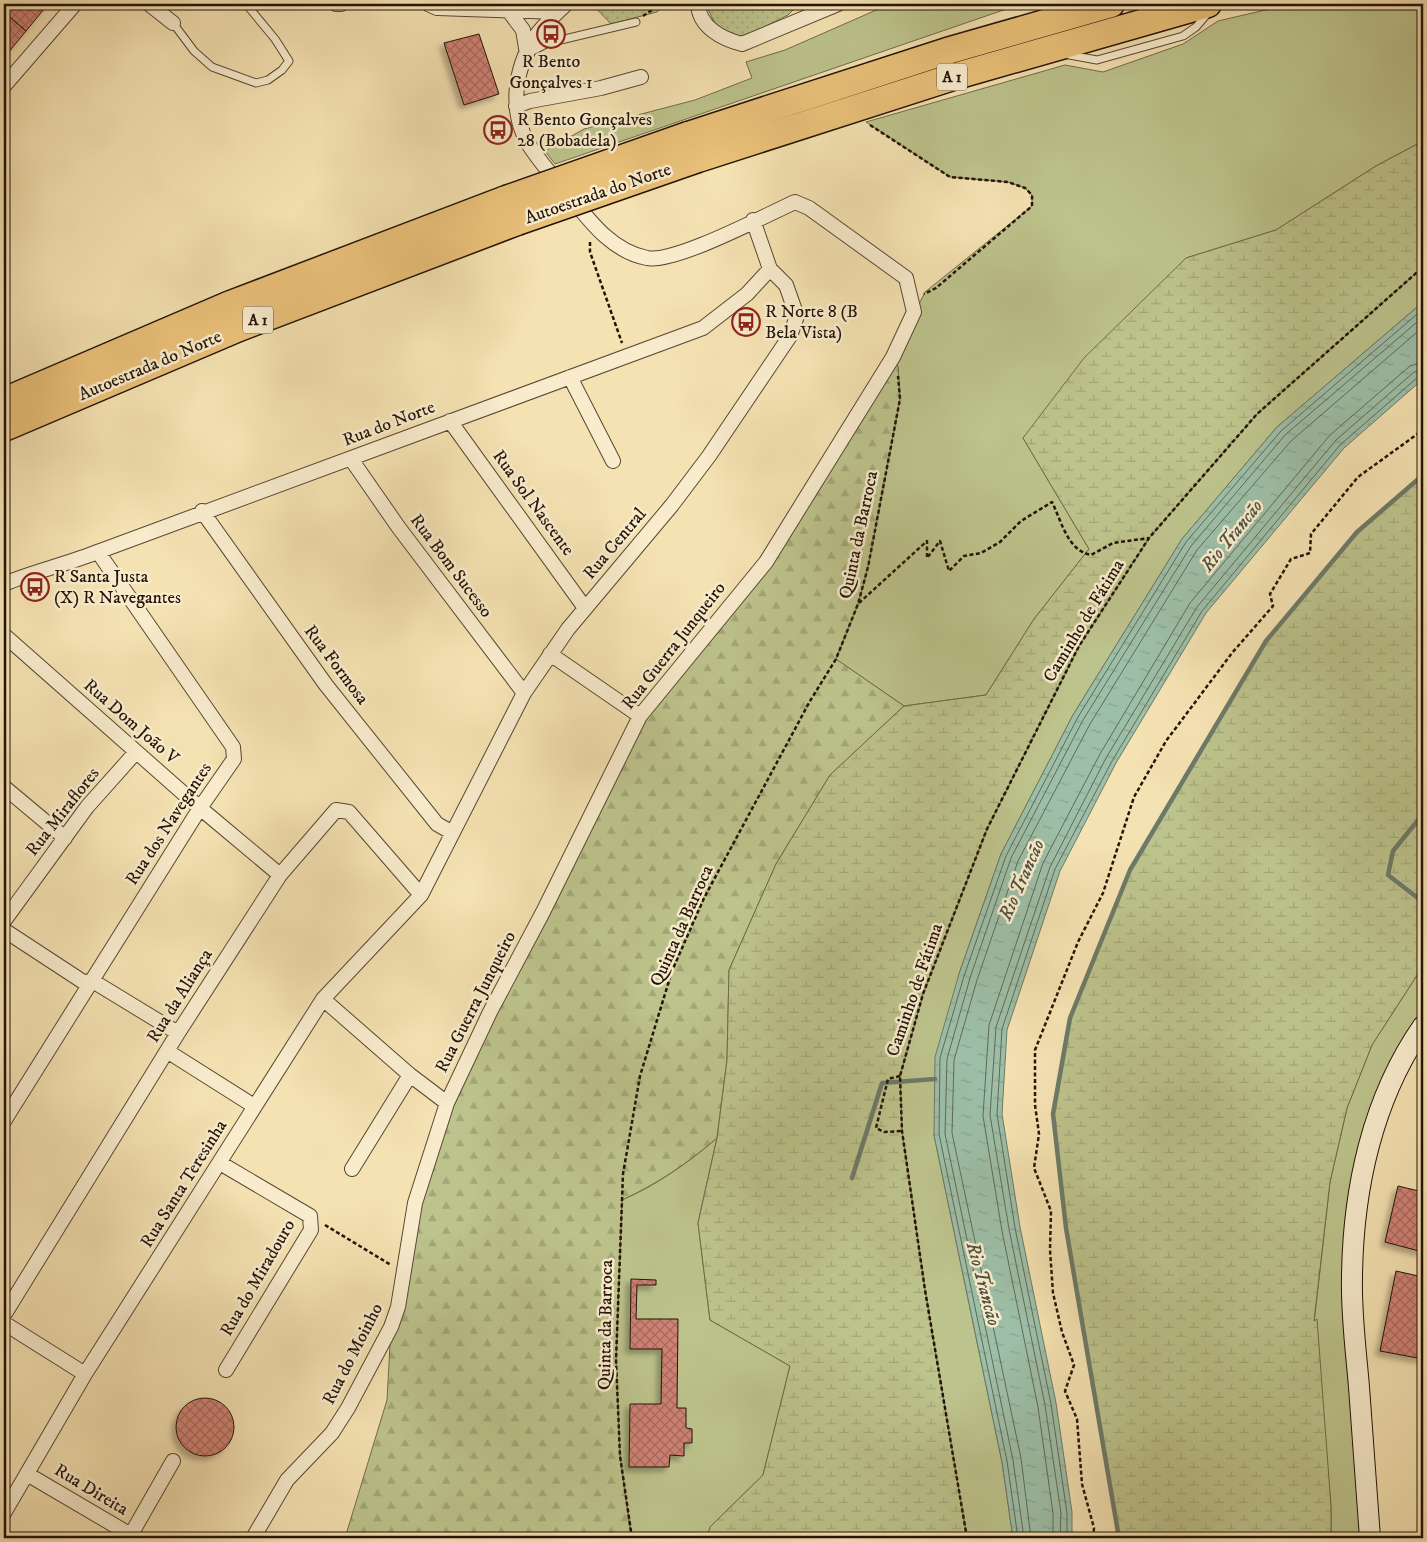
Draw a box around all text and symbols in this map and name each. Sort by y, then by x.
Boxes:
bus stop icon: R Bento Gonçalves 1 [536,19,566,49]
place label: R Bento Gonçalves 1 [509,51,593,94]
road number: A 1 [937,64,967,90]
place label: R Bento Gonçalves 28 (Bobadela) [517,109,652,152]
bus stop icon: R Bento Gonçalves 28 (Bobadela) [483,115,513,145]
street label: Autoestrada do Norte [522,159,674,229]
place label: R Norte 8 (B Bela Vista) [765,301,858,344]
road number: A 1 [243,306,273,334]
bus stop icon: R Norte 8 (B Bela Vista) [731,307,761,337]
street label: Autoestrada do Norte [75,326,225,406]
street label: Rua do Norte [340,396,438,452]
street label: Rua Sol Nascente [487,446,579,560]
street label: Quinta da Barroca [835,469,883,601]
water label: Rio Trancão [1195,495,1268,577]
street label: Rua Central [579,503,652,584]
street label: Rua Bom Sucesso [405,510,497,622]
street label: Caminho de Fátima [1039,555,1129,686]
place label: R Santa Justa (X) R Navegantes [54,566,181,609]
bus stop icon: R Santa Justa (X) R Navegantes [20,572,50,602]
street label: Rua Guerra Junqueiro [617,578,731,714]
street label: Rua Formosa [299,621,373,709]
street label: Rua Dom João V [79,675,184,770]
street label: Rua dos Navegantes [121,758,217,890]
street label: Rua Miraflores [22,763,104,861]
water label: Rio Trancão [994,836,1050,925]
street label: Quinta da Barroca [645,862,719,990]
street label: Caminho de Fátima [882,920,948,1059]
street label: Rua Guerra Junqueiro [431,927,521,1076]
street label: Rua da Aliança [142,945,218,1047]
street label: Rua Santa Teresinha [136,1116,232,1252]
street label: Rua do Miradouro [216,1216,300,1340]
water label: Rio Trancão [961,1239,1005,1328]
street label: Quinta da Barroca [594,1259,618,1390]
street label: Rua do Moinho [318,1299,388,1408]
street label: Rua Direita [50,1459,132,1521]

